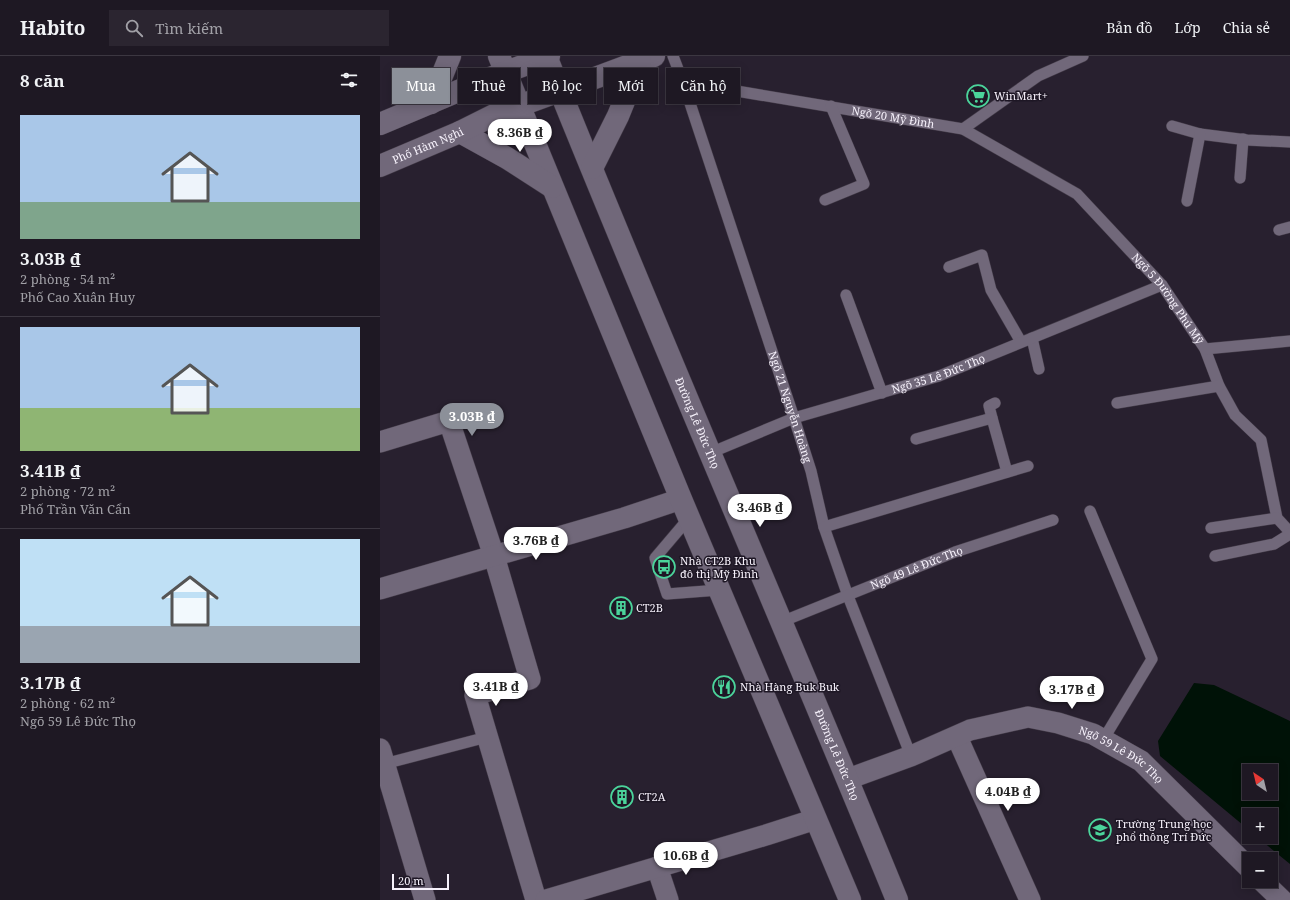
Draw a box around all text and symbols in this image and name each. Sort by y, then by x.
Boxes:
search box [109,10,389,46]
text: Habito [20,15,85,41]
icon: search [123,17,145,39]
text: Tìm kiếm [155,18,223,38]
text: Bản đồ [1106,18,1153,37]
text: Lớp [1175,18,1201,37]
text: Chia sẻ [1223,18,1270,37]
chip: Mua [392,68,450,104]
chip: Thuê [458,68,520,104]
chip: Bộ lọc [528,68,596,104]
chip: Mới [604,68,658,104]
chip: Căn hộ [666,68,740,104]
text: 8 căn [20,69,65,92]
icon: filters [338,69,360,91]
supermarket icon: WinMart+ [965,83,991,109]
place label: WinMart+ [994,88,1048,103]
street label: Ngõ 20 Mỹ Đình [851,102,936,131]
pin: 8.36B ₫ [483,119,557,153]
street label: Phố Hàm Nghi [390,123,466,167]
text: 8.36B ₫ [497,123,543,141]
icon: home [154,141,226,213]
text: 3.03B ₫ [20,247,81,270]
street label: Ngõ 5 Đường Phú Mỹ [1129,249,1208,347]
text: 2 phòng · 54 m² [20,270,115,288]
text: Phố Cao Xuân Huy [20,288,135,306]
street label: Ngõ 21 Nguyễn Hoàng [765,349,816,465]
street label: Ngõ 35 Lê Đức Thọ [890,350,987,396]
icon: home [154,353,226,425]
street label: Đường Lê Đức Thọ [672,375,724,471]
pin: 3.03B ₫ [435,403,509,437]
text: 3.03B ₫ [449,407,495,425]
text: 3.41B ₫ [20,459,81,482]
text: 2 phòng · 72 m² [20,482,115,500]
pin: 3.46B ₫ [723,494,797,528]
text: 3.46B ₫ [737,498,783,516]
text: Phố Trần Văn Cẩn [20,500,131,518]
pin: 3.76B ₫ [499,527,573,561]
text: 3.76B ₫ [513,531,559,549]
street label: Ngõ 49 Lê Đức Thọ [868,542,964,592]
place label: Nhà CT2B Khu đô thị Mỹ Đình [680,553,758,581]
bus stop icon: Nhà CT2B Khu đô thị Mỹ Đình [651,554,677,580]
icon: home [154,565,226,637]
building icon: CT2B [608,595,634,621]
place label: CT2B [636,600,663,615]
text: 3.17B ₫ [20,671,81,694]
pin: 3.41B ₫ [459,673,533,707]
restaurant icon: Nhà Hàng Buk Buk [711,674,737,700]
pin: 3.17B ₫ [1035,676,1109,710]
text: 3.41B ₫ [473,677,519,695]
place label: Nhà Hàng Buk Buk [740,679,840,694]
text: 3.17B ₫ [1049,680,1095,698]
text: 2 phòng · 62 m² [20,694,115,712]
street label: Đường Lê Đức Thọ [812,707,863,803]
text: Ngõ 59 Lê Đức Thọ [20,712,136,730]
street label: Ngõ 59 Lê Đức Thọ [1077,722,1167,786]
north arrow [1242,764,1278,800]
map controls [1242,764,1278,888]
pin: 4.04B ₫ [971,778,1045,812]
text: 4.04B ₫ [985,782,1031,800]
building icon: CT2A [609,784,635,810]
place label: CT2A [638,789,666,804]
button: + [1242,808,1278,844]
place label: Trường Trung học phổ thông Trí Đức [1116,816,1212,844]
school or university icon: Trường Trung học phổ thông Trí Đức [1087,817,1113,843]
pin: 10.6B ₫ [649,842,723,876]
text: 10.6B ₫ [663,846,709,864]
button: − [1242,852,1278,888]
scale bar [392,872,449,891]
text: 20 m [398,873,424,888]

